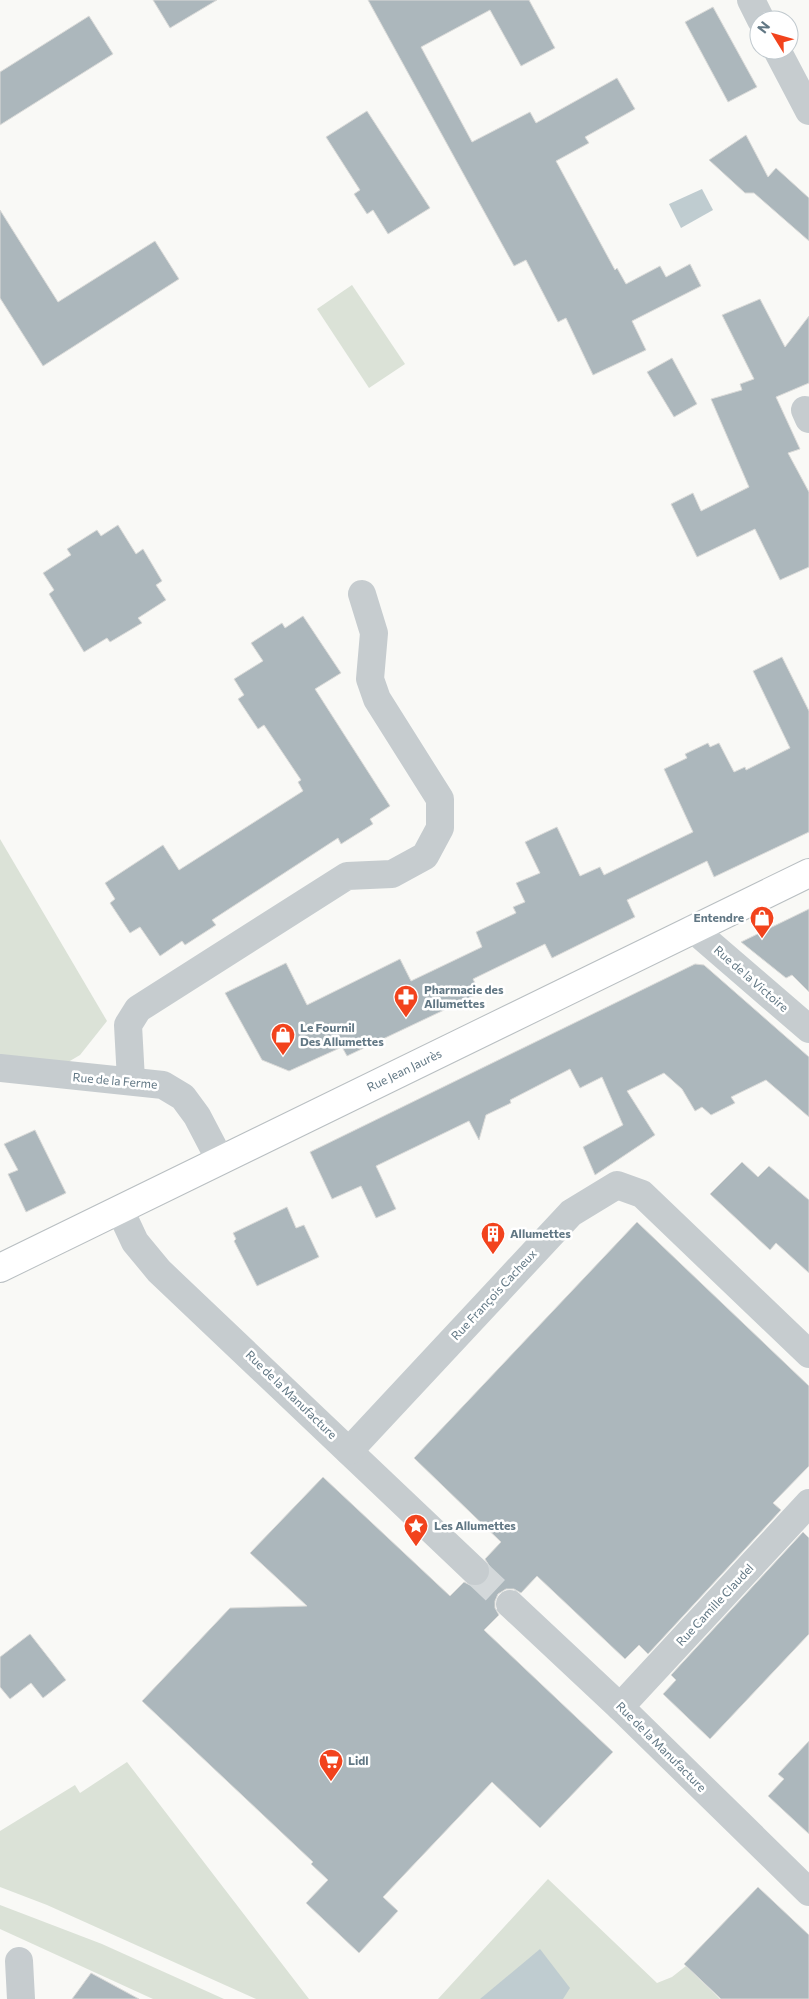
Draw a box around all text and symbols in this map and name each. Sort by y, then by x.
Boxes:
north arrow [749,10,799,60]
text: N [753,18,773,36]
shop icon: Entendre [749,905,775,939]
place label: Entendre [693,910,744,924]
street label: Rue de la Victoire [712,942,792,1014]
place label: Pharmacie des Allumettes [424,982,504,1010]
pharmacy icon: Pharmacie des Allumettes [393,984,419,1018]
place label: Le Fournil Des Allumettes [300,1020,384,1048]
shop icon: Le Fournil Des Allumettes [270,1022,296,1056]
street label: Rue Jean Jaurès [364,1045,444,1094]
street label: Rue de la Ferme [72,1069,158,1091]
building icon: Allumettes [480,1221,506,1255]
place label: Allumettes [510,1226,571,1240]
street label: Rue François Cacheux [448,1246,539,1342]
street label: Rue de la Manufacture [243,1347,340,1441]
place icon: Les Allumettes [403,1513,429,1547]
place label: Les Allumettes [434,1518,516,1532]
street label: Rue Camille Claudel [673,1561,756,1648]
street label: Rue de la Manufacture [614,1699,709,1794]
supermarket icon: Lidl [318,1748,344,1782]
place label: Lidl [348,1753,369,1767]

